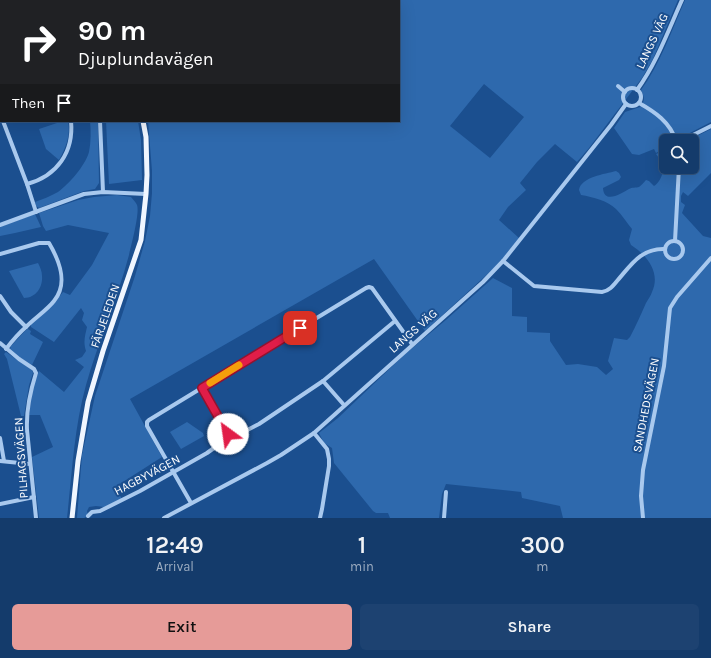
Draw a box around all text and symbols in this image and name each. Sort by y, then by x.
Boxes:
street label: LANGS VÄG [633,11,671,71]
text: 90 m [78,14,146,47]
icon: right [12,16,64,68]
text: Djuplundavägen [78,48,214,70]
icon: arrive [53,92,75,114]
text: Then [12,94,45,112]
map controls [659,134,699,174]
button: search [659,134,699,174]
street label: FÄRJELEDEN [88,282,122,350]
street label: LANGS VÄG [386,306,440,356]
pin [283,311,317,345]
icon: arrive [289,317,311,339]
street label: SANDHEDSVÄGEN [630,356,662,454]
position arrow [207,413,249,455]
street label: PILHAGSVÄGEN [11,417,31,499]
street label: HAGBYVÄGEN [112,452,182,498]
text: 12:49 [146,531,204,559]
text: 1 [358,531,366,559]
text: 300 [520,531,565,559]
text: Arrival [156,559,194,574]
text: min [350,559,374,574]
text: m [536,559,549,574]
button: Exit [12,604,352,650]
button: Share [360,604,699,650]

